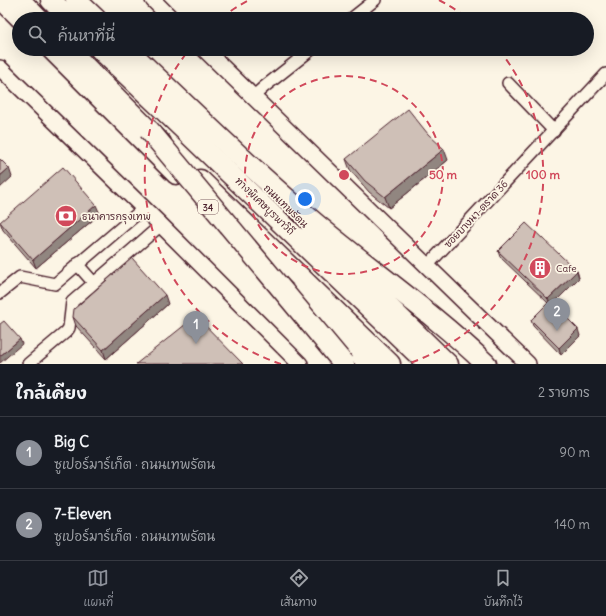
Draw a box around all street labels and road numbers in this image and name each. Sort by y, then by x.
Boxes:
street label: ทางพิเศษบูรพาวิถี [232,174,297,238]
street label: ซอยบางนา-ตราด 36 [441,177,511,251]
street label: ถนนเทพรัตน [261,182,311,231]
road number: 34 [198,200,218,214]

